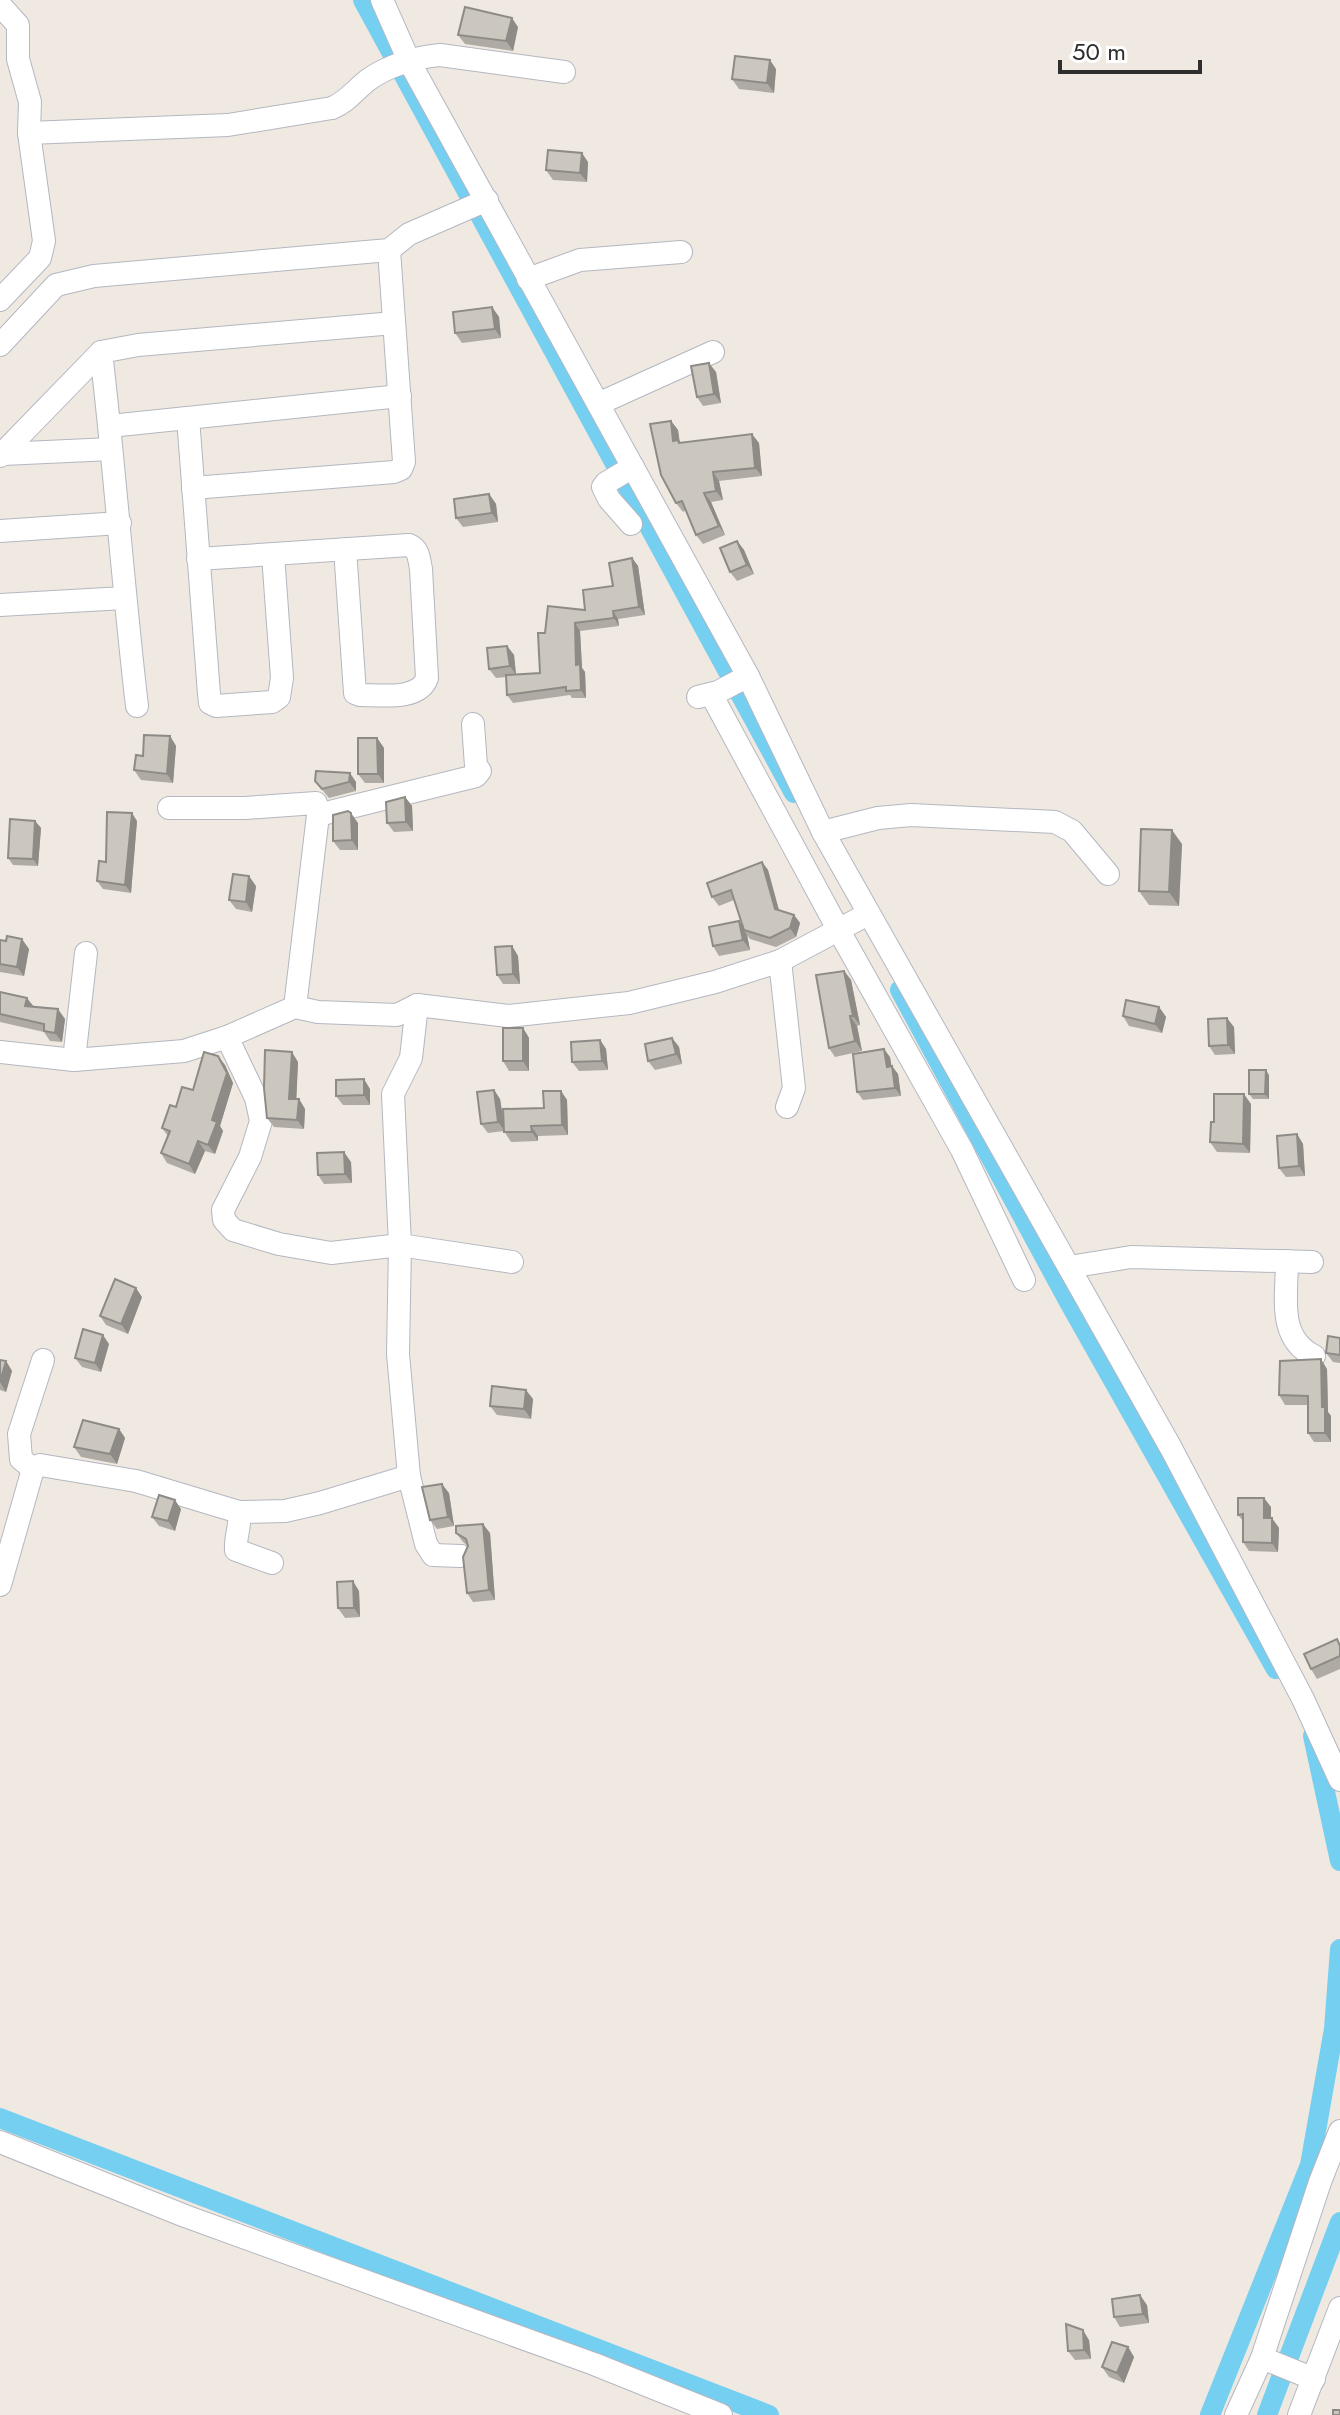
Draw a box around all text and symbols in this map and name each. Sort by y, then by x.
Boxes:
scale bar [1060,24,1200,74]
text: 50 m [1072,34,1126,69]

